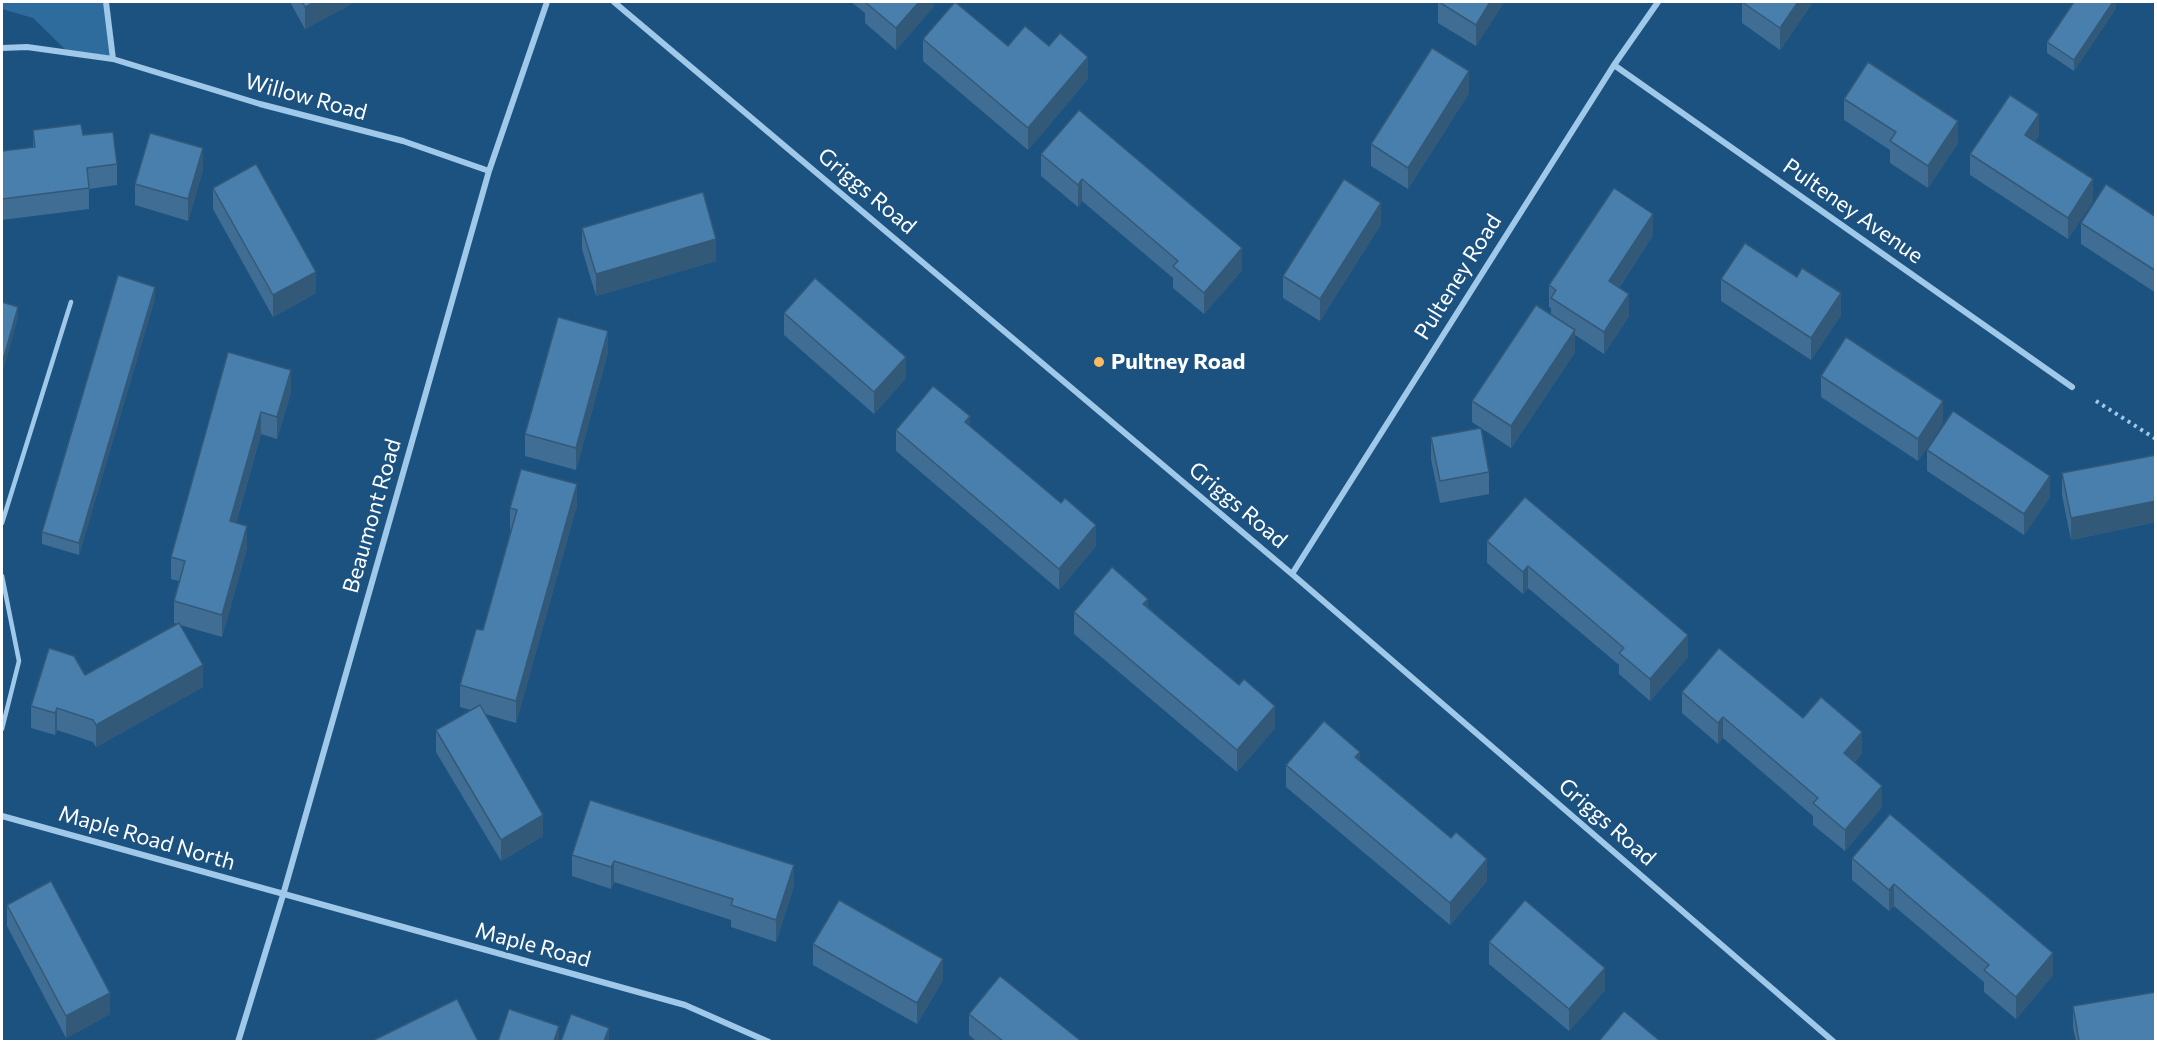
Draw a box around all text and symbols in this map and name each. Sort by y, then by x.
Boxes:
street label: Willow Road [242,68,370,126]
street label: Griggs Road [813,142,921,240]
street label: Pulteney Avenue [1778,153,1928,269]
street label: Pulteney Road [1409,209,1507,345]
place label: Pultney Road [1111,349,1245,375]
marker: Pultney Road [1092,355,1106,369]
street label: Beaumont Road [337,436,407,596]
street label: Griggs Road [1184,456,1292,554]
street label: Griggs Road [1553,773,1661,871]
street label: Maple Road North [56,800,238,876]
street label: Maple Road [473,917,593,973]

